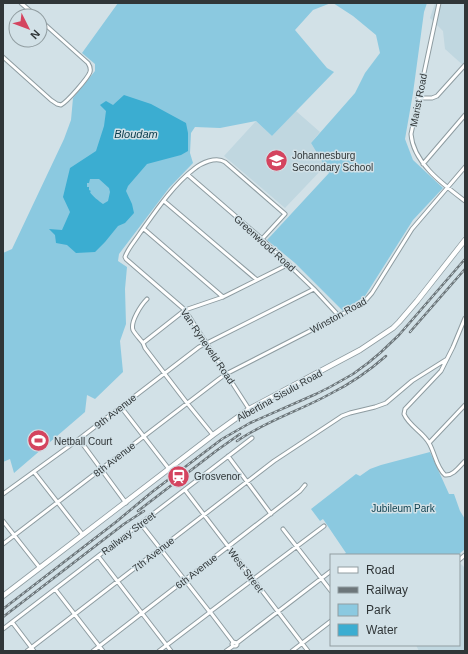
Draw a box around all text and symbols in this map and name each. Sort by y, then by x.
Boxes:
north arrow [8,8,48,48]
text: N [28,28,43,42]
street label: Marist Road [408,73,429,128]
water label: Bloudam [114,128,158,140]
school or university icon: Johannesburg Secondary School [263,148,289,174]
place label: Johannesburg Secondary School [292,150,373,173]
street label: Greenwood Road [232,213,297,274]
street label: Winston Road [308,295,368,335]
street label: Van Ryneveld Road [178,307,237,386]
street label: Albertina Sisulu Road [235,367,324,424]
street label: 9th Avenue [92,391,139,431]
sports icon: Netball Court [26,428,52,454]
place label: Netball Court [54,436,113,447]
street label: 8th Avenue [91,439,138,479]
station icon: Grosvenor [166,463,192,489]
place label: Grosvenor [194,471,241,482]
park label: Jubileum Park [371,503,436,514]
street label: Railway Street [99,509,158,557]
street label: 7th Avenue [130,534,177,574]
street label: West Street [226,546,266,595]
street label: 6th Avenue [173,551,220,591]
legend [330,554,460,646]
text: Road [366,563,395,577]
text: Railway [366,583,408,597]
text: Park [366,603,392,617]
text: Water [366,623,398,637]

